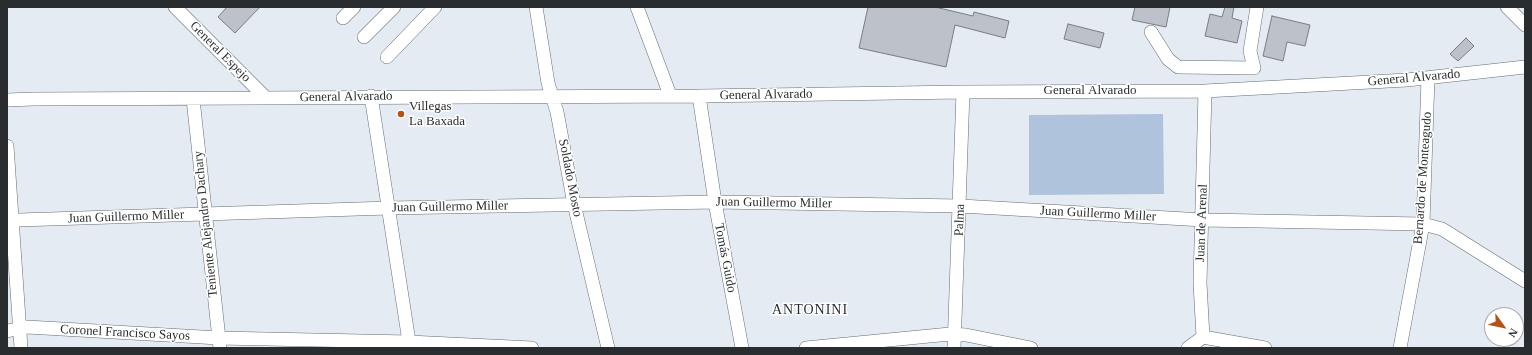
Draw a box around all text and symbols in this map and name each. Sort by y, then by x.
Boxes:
street label: General Espejo [186,18,254,86]
street label: General Alvarado [1367,66,1461,90]
street label: General Alvarado [1044,83,1136,99]
street label: General Alvarado [719,86,813,104]
street label: General Alvarado [299,88,393,106]
place label: Villegas La Baxada [409,99,465,130]
marker: Villegas La Baxada [396,109,406,119]
street label: Bernardo de Monteagudo [1411,111,1435,245]
street label: Soldado Mosto [555,138,585,218]
street label: Teniente Alejandro Dachary [191,150,221,298]
street label: Juan de Arenal [1193,184,1211,262]
street label: Juan Guillermo Miller [716,194,832,212]
street label: Juan Guillermo Miller [392,198,508,216]
street label: Palma [952,203,968,237]
street label: Juan Guillermo Miller [1040,203,1156,225]
street label: Juan Guillermo Miller [68,207,184,227]
street label: Tomás Guido [711,222,739,294]
district label: ANTONINI [772,302,848,318]
north arrow [1484,307,1524,347]
street label: Coronel Francisco Sayos [60,322,190,344]
text: N [1506,326,1520,340]

